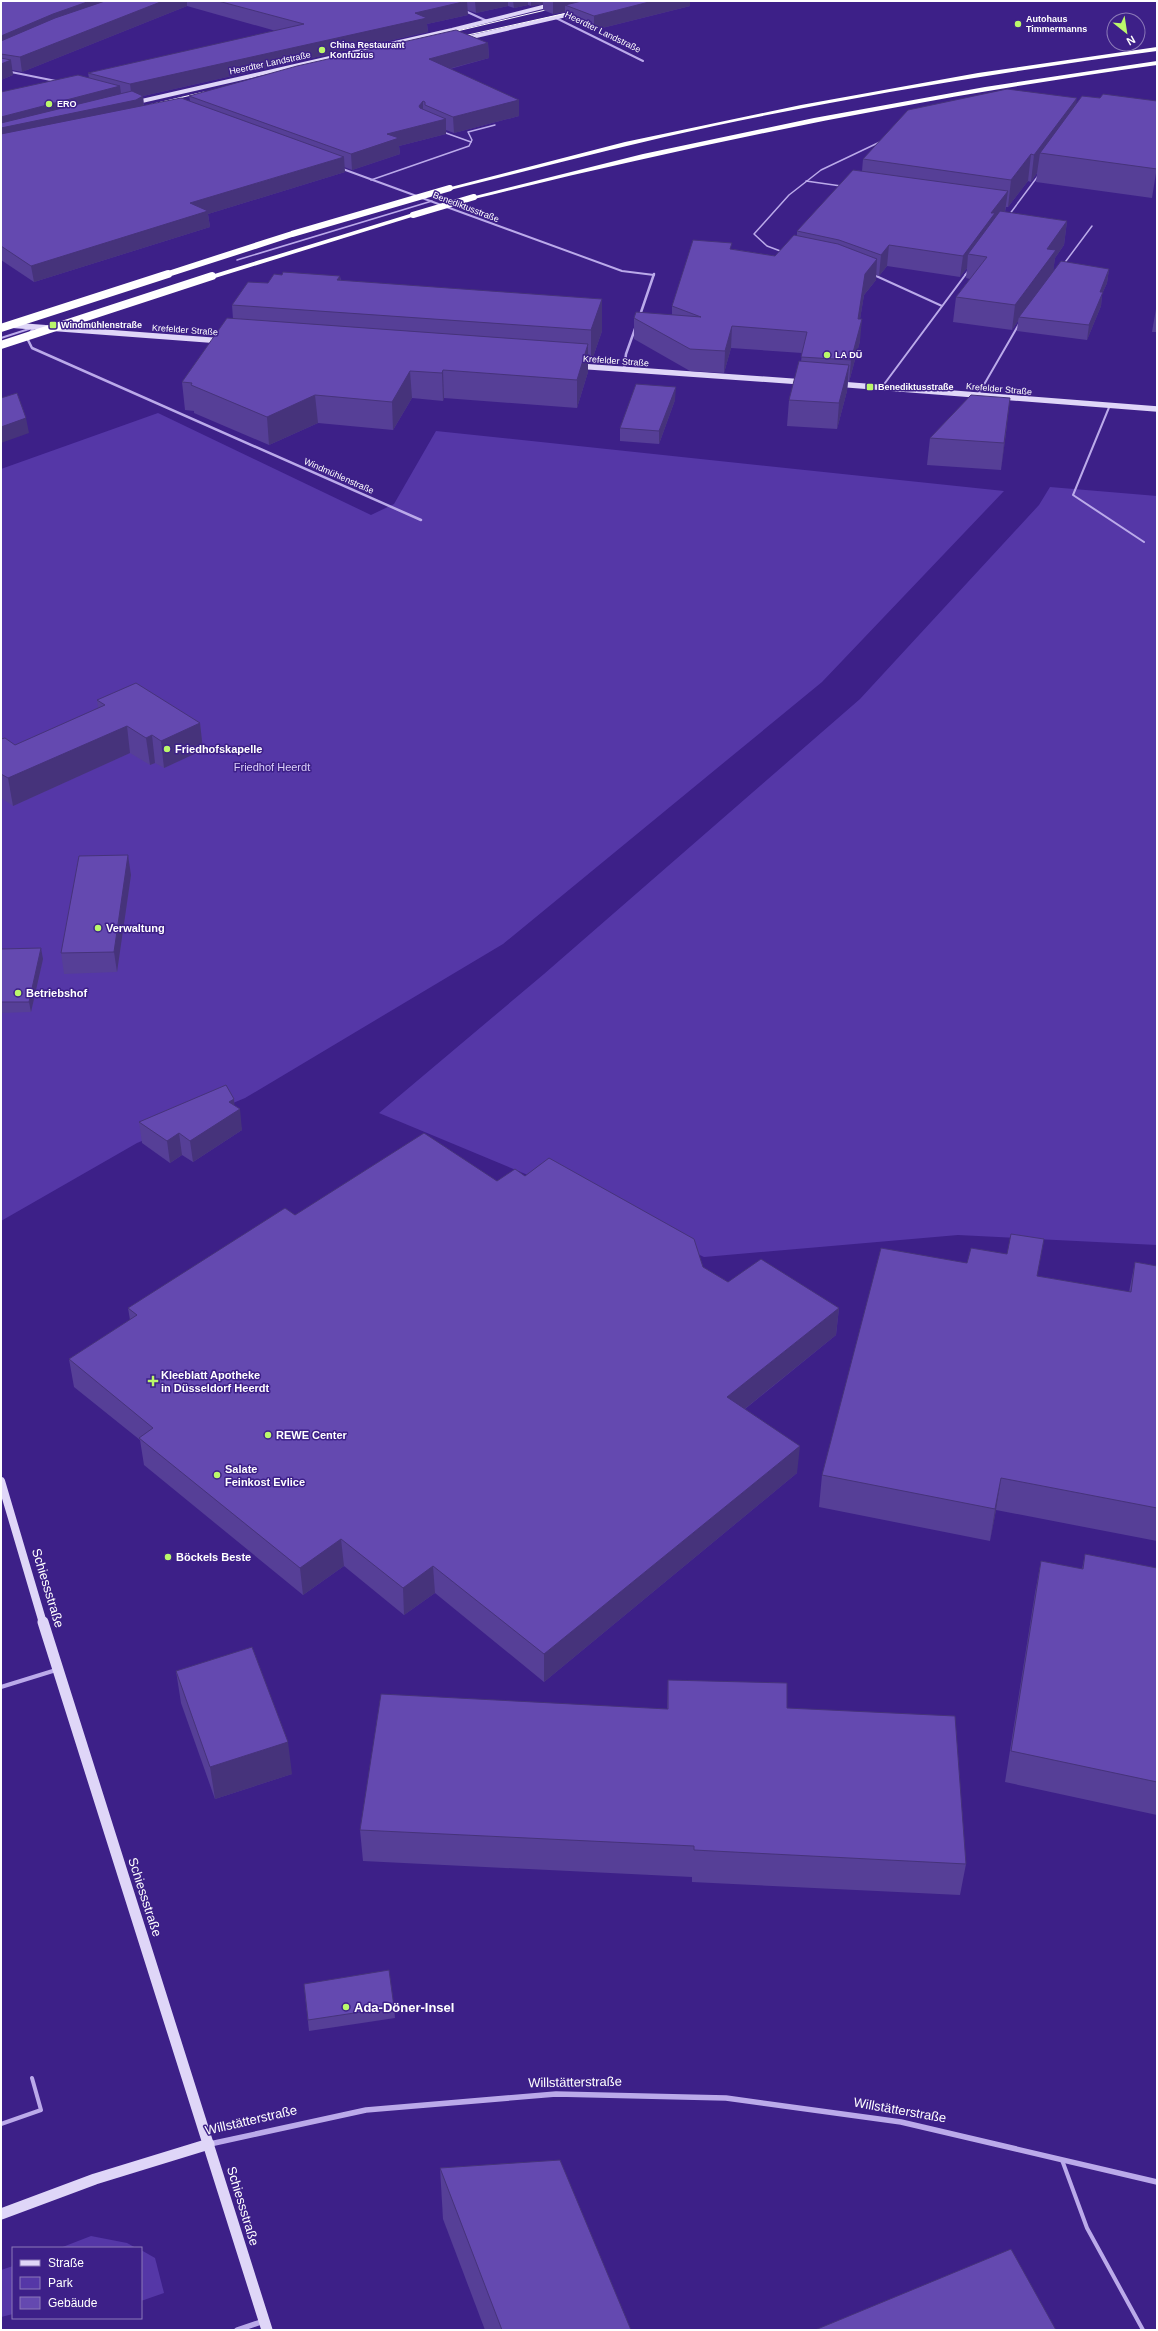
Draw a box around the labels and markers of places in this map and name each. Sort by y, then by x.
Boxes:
place label: Autohaus Timmermanns [1026,14,1087,34]
marker: Autohaus Timmermanns [1013,19,1023,29]
place label: China Restaurant Konfuzius [330,40,405,60]
marker: China Restaurant Konfuzius [317,45,327,55]
marker: ERO [44,99,54,109]
place label: ERO [57,99,77,109]
marker: Windmühlenstraße [48,320,58,330]
place label: Windmühlenstraße [61,320,142,330]
marker: LA DÜ [822,350,832,360]
place label: LA DÜ [835,350,862,360]
marker: Benediktusstraße [865,382,875,392]
place label: Benediktusstraße [878,382,954,392]
place label: Friedhofskapelle [175,743,262,755]
marker: Friedhofskapelle [162,744,172,754]
place label: Verwaltung [106,922,165,934]
marker: Verwaltung [93,923,103,933]
place label: Betriebshof [26,987,87,999]
marker: Betriebshof [13,988,23,998]
place label: Kleeblatt Apotheke in Düsseldorf Heerdt [161,1369,270,1394]
marker: Kleeblatt Apotheke in Düsseldorf Heerdt [148,1376,158,1386]
place label: REWE Center [276,1429,348,1441]
marker: REWE Center [263,1430,273,1440]
place label: Salate Feinkost Evlice [225,1463,305,1488]
marker: Salate Feinkost Evlice [212,1470,222,1480]
place label: Böckels Beste [176,1551,251,1563]
marker: Böckels Beste [163,1552,173,1562]
place label: Ada-Döner-Insel [354,2000,454,2015]
marker: Ada-Döner-Insel [341,2002,351,2012]

